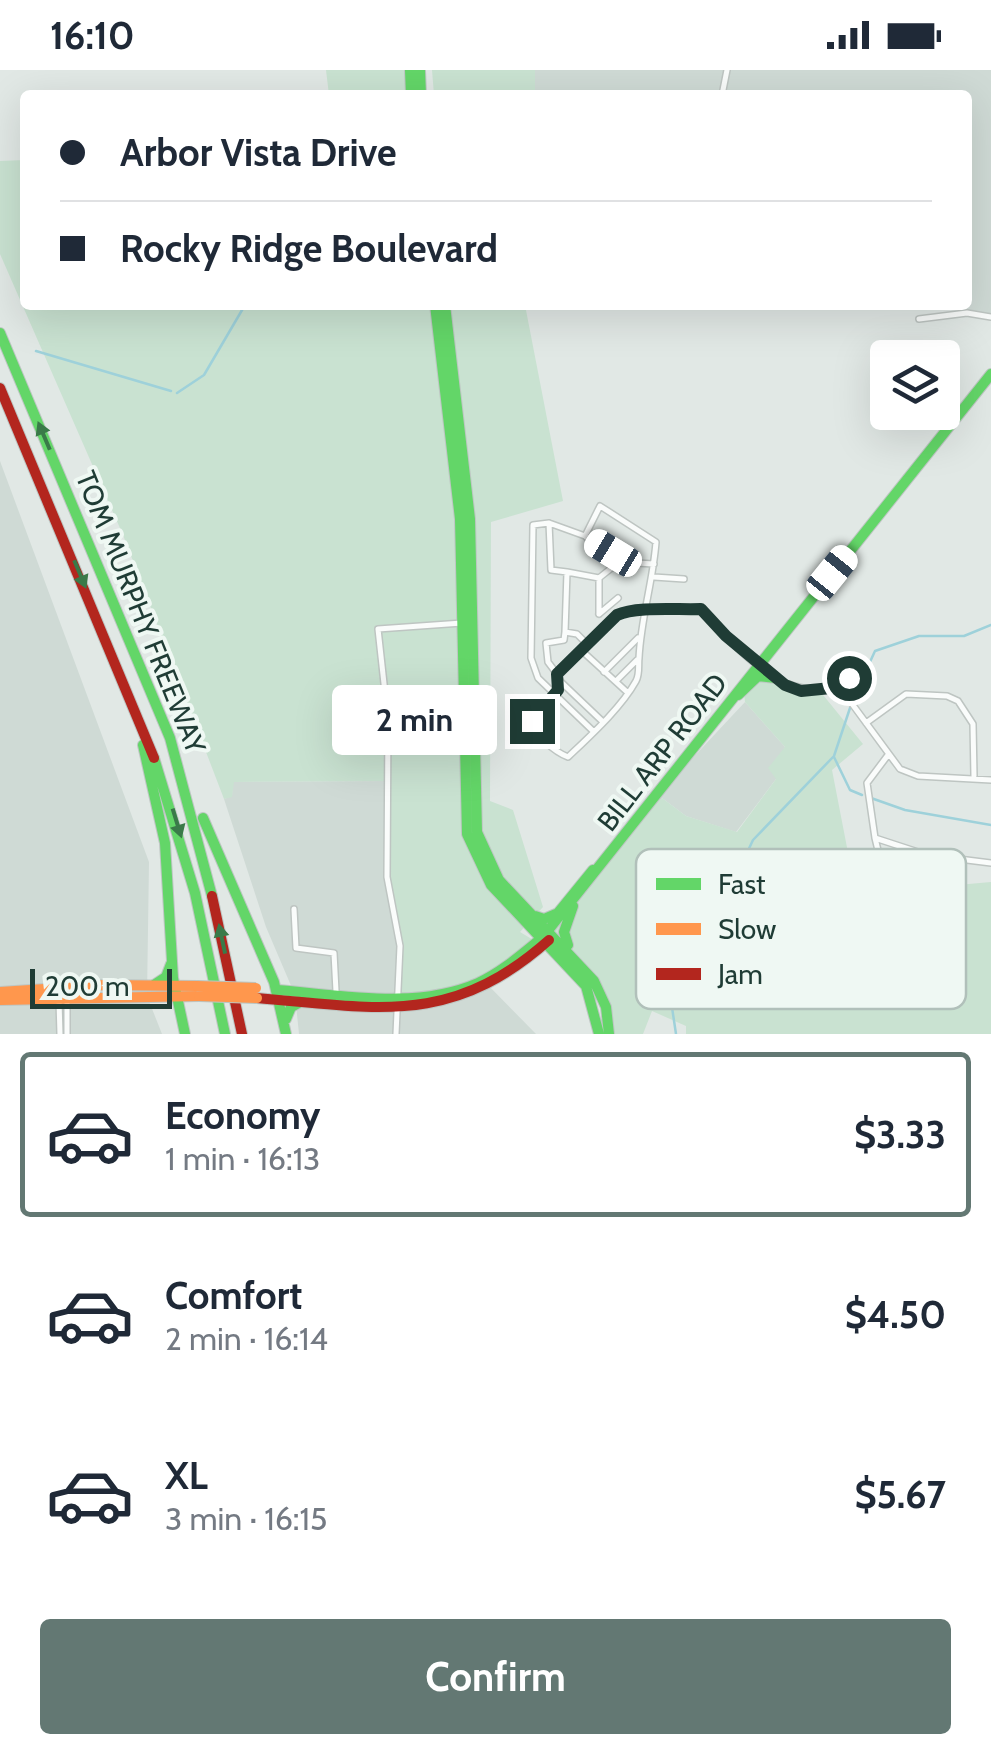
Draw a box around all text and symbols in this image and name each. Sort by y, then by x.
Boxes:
text: 16:10 [50,12,135,59]
text: Arbor Vista Drive [120,129,397,176]
text: Rocky Ridge Boulevard [120,225,498,272]
map controls [870,340,960,430]
button: layers [870,340,960,430]
one-way arrow [36,421,52,450]
street label: TOM MURPHY FREEWAY [69,466,214,759]
car [580,525,646,581]
car [801,540,863,606]
one-way arrow [72,559,88,589]
route start [827,656,872,701]
street label: BILL ARP ROAD [590,667,734,837]
callout: 2 min [332,686,497,756]
route end [510,699,555,744]
text: 2 min [376,700,453,739]
one-way arrow [170,808,185,839]
legend [636,849,966,1009]
text: Fast [718,867,766,901]
text: Slow [718,912,776,946]
one-way arrow [213,923,229,954]
text: Jam [717,957,763,991]
scale bar [30,964,172,1008]
text: 200 m [45,969,130,1003]
icon: car [45,1090,135,1180]
text: Economy [165,1092,320,1139]
text: $3.33 [854,1111,946,1158]
text: 1 min · 16:13 [165,1139,320,1178]
icon: car [45,1270,135,1360]
text: Comfort [165,1272,302,1319]
text: $4.50 [845,1291,946,1338]
text: 2 min · 16:14 [165,1319,328,1358]
icon: car [45,1450,135,1540]
text: XL [165,1452,208,1499]
text: $5.67 [854,1471,946,1518]
text: 3 min · 16:15 [165,1499,327,1538]
button: Confirm [40,1619,951,1734]

